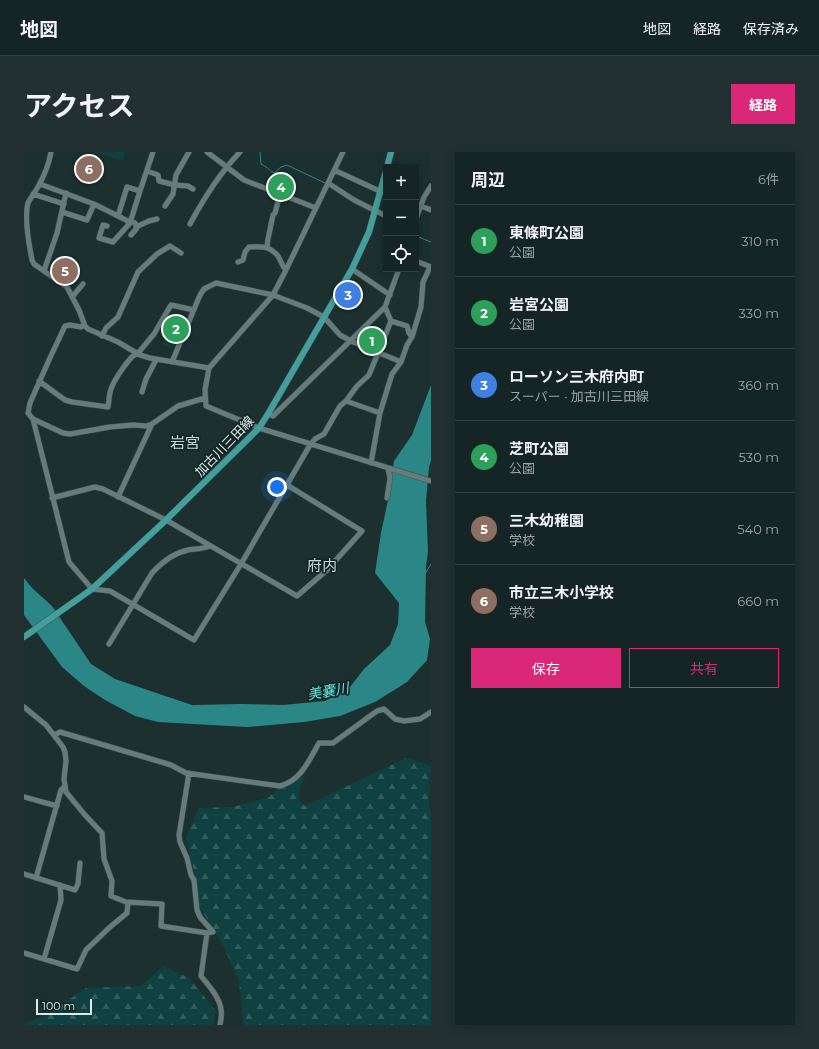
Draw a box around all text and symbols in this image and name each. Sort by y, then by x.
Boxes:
text: 地図 [20,18,58,41]
text: 地図 [643,20,671,38]
text: 経路 [693,20,721,38]
text: 保存済み [743,20,799,38]
button: 経路 [731,84,795,124]
text: アクセス [24,89,135,123]
pin: 6 [76,154,102,184]
map controls [383,164,419,272]
button: + [383,164,419,200]
text: 周辺 [471,170,505,190]
text: 6件 [758,171,779,187]
pin: 4 [268,172,294,202]
button: − [383,200,419,236]
text: 東條町公園 [509,223,584,242]
text: 1 [481,233,487,249]
text: 310 m [741,233,779,249]
button: locate [383,236,419,272]
text: 公園 [509,244,535,260]
pin: 5 [52,256,78,286]
pin: 3 [335,280,361,310]
text: 岩宮公園 [509,295,569,314]
text: 2 [480,305,488,321]
text: 330 m [739,305,779,321]
pin: 2 [163,314,189,344]
text: 公園 [509,316,535,332]
pin: 1 [359,326,385,356]
text: ローソン三木府内町 [509,367,644,386]
text: 3 [480,377,488,393]
text: 360 m [738,377,779,393]
text: スーパー · 加古川三田線 [509,388,649,404]
street label: 加古川三田線 [191,412,257,480]
district label: 岩宮 [170,433,200,452]
text: 芝町公園 [509,439,569,458]
text: 4 [480,449,488,465]
text: 530 m [739,449,779,465]
text: 公園 [509,460,535,476]
your location [267,477,287,497]
text: 三木幼稚園 [509,511,584,530]
text: 5 [480,521,488,537]
text: 540 m [737,521,779,537]
text: 学校 [509,532,535,548]
district label: 府内 [307,556,337,575]
text: 市立三木小学校 [509,583,614,602]
text: 6 [480,593,488,609]
text: 660 m [737,593,779,609]
text: 学校 [509,604,535,620]
button: 保存 [471,648,621,688]
button: 共有 [629,648,779,688]
water label: 美嚢川 [306,678,352,704]
scale bar [36,997,92,1016]
text: 100 m [42,999,75,1013]

